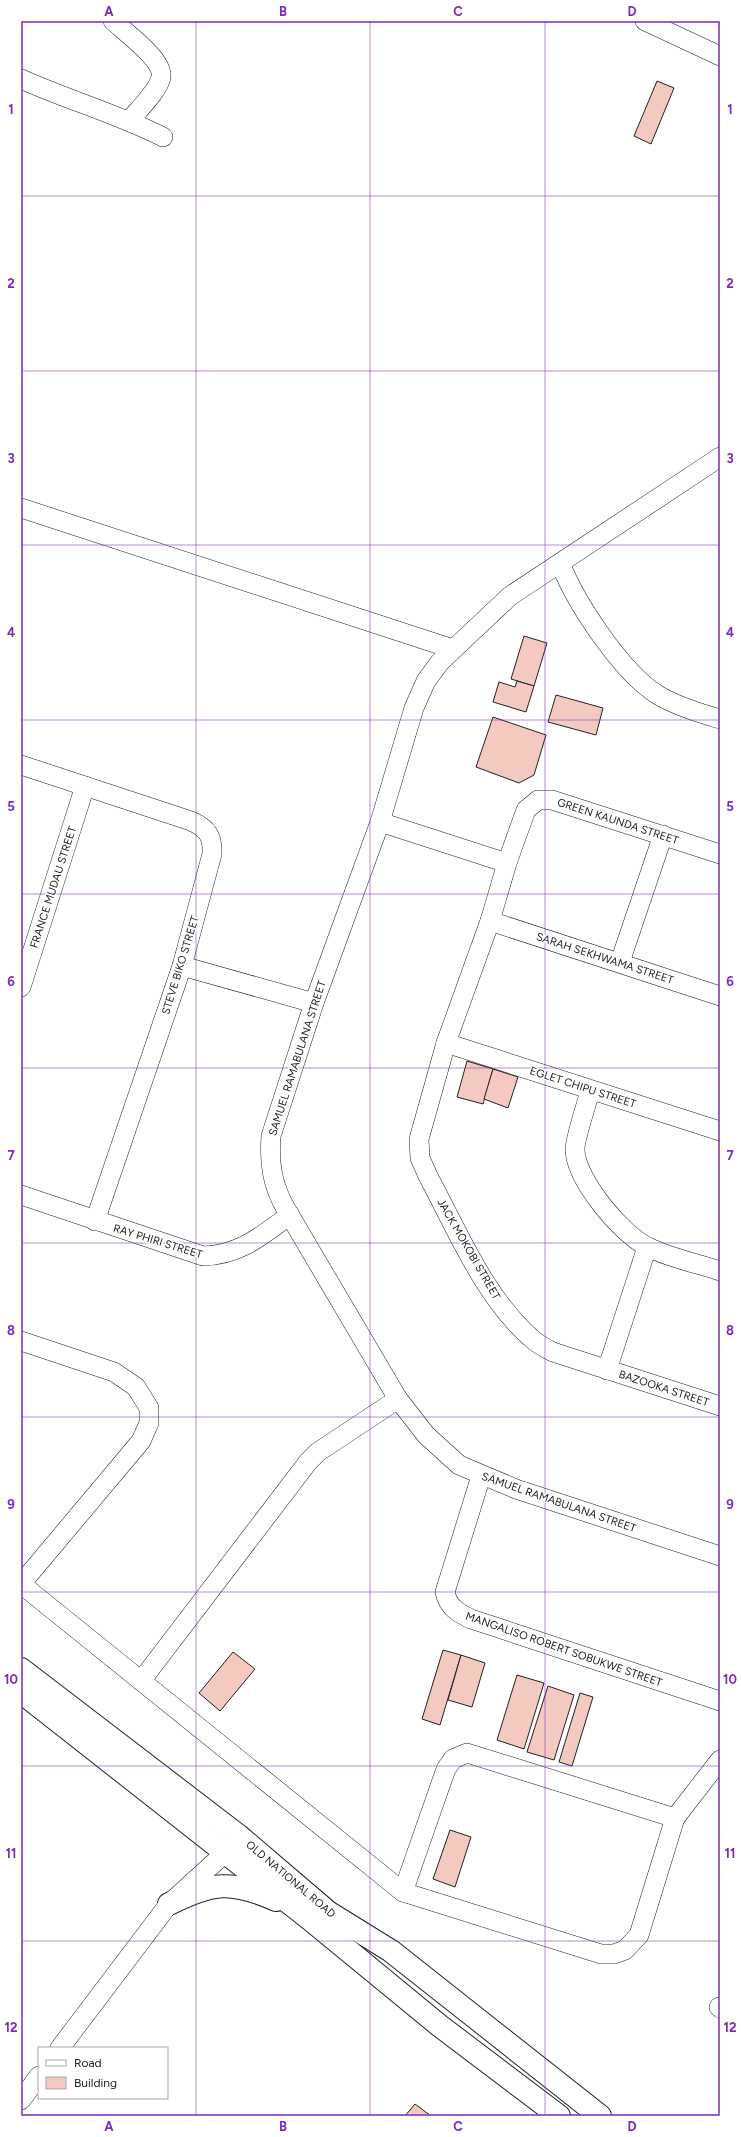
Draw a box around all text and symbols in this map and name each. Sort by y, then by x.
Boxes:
text: A [104,4,114,19]
text: B [279,4,287,19]
text: C [453,4,463,19]
text: D [627,4,637,19]
text: 1 [8,102,14,117]
text: 1 [727,102,733,117]
text: 2 [7,276,15,291]
text: 2 [726,276,734,291]
text: 3 [7,451,15,466]
text: 3 [726,451,734,466]
text: 4 [7,625,15,640]
text: 4 [726,625,734,640]
street label: GREEN KAUNDA STREET [556,796,680,847]
text: 5 [7,799,15,814]
text: 5 [726,799,734,814]
street label: FRANCE MUDAU STREET [28,825,79,950]
street label: STEVE BIKO STREET [159,914,202,1016]
street label: SARAH SEKHWAMA STREET [535,930,675,987]
text: 6 [7,974,15,989]
text: 6 [726,974,734,989]
street label: SAMUEL RAMABULANA STREET [266,979,329,1137]
street label: EGLET CHIPU STREET [528,1064,638,1111]
text: 7 [7,1148,15,1163]
text: 7 [726,1148,734,1163]
street label: JACK MOKOBI STREET [434,1196,503,1302]
street label: RAY PHIRI STREET [112,1222,204,1261]
text: 8 [7,1323,15,1338]
text: 8 [726,1323,734,1338]
street label: BAZOOKA STREET [617,1368,711,1409]
street label: SAMUEL RAMABULANA STREET [480,1470,638,1535]
text: 9 [7,1497,15,1512]
text: 9 [726,1497,734,1512]
street label: MANGALISO ROBERT SOBUKWE STREET [464,1610,664,1689]
text: 10 [4,1672,18,1687]
text: 10 [723,1672,737,1687]
street label: OLD NATIONAL ROAD [243,1838,338,1921]
text: 11 [6,1846,16,1861]
text: 11 [725,1846,735,1861]
text: 12 [4,2020,18,2035]
text: 12 [723,2020,737,2035]
legend [38,2047,168,2099]
text: Road [74,2056,102,2070]
text: Building [74,2076,117,2090]
text: A [104,2119,114,2134]
text: B [279,2119,287,2134]
text: C [453,2119,463,2134]
text: D [627,2119,637,2134]

